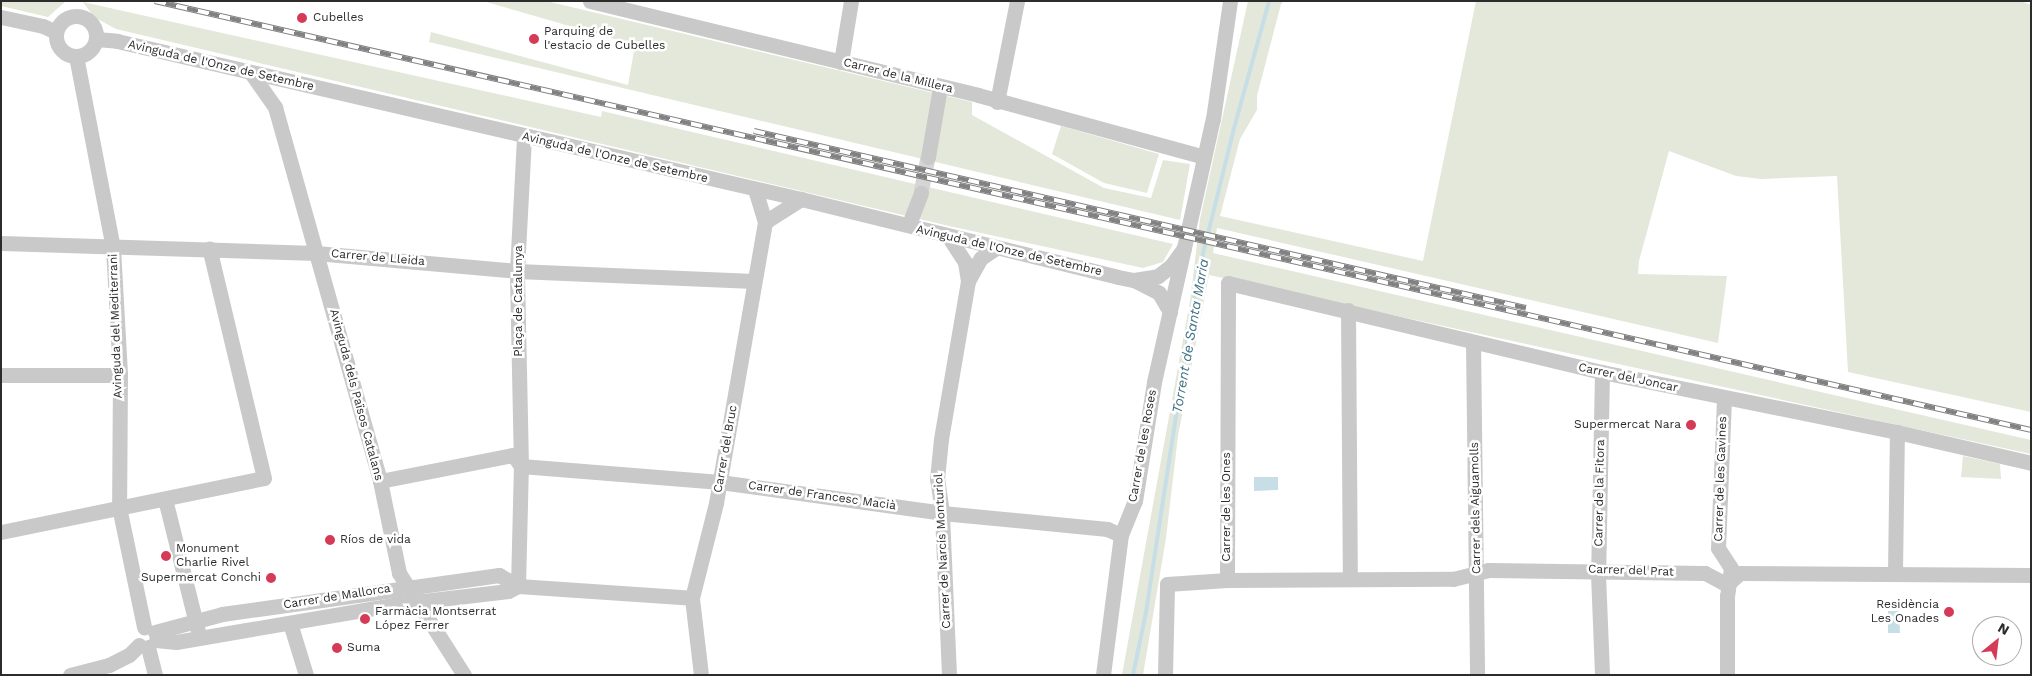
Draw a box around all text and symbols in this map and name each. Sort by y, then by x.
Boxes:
marker: Cubelles [295,11,309,25]
place label: Cubelles [313,11,364,25]
place label: Parquing de l'estacio de Cubelles [544,25,665,53]
marker: Parquing de l'estacio de Cubelles [528,33,540,45]
street label: Avinguda de l'Onze de Setembre [127,38,315,94]
street label: Carrer de la Millera [842,55,954,97]
street label: Avinguda de l'Onze de Setembre [521,130,709,186]
street label: Avinguda de l'Onze de Setembre [915,223,1103,279]
street label: Plaça de Catalunya [512,245,526,357]
street label: Carrer de Lleida [330,247,426,269]
street label: Avinguda del Mediterrani [106,253,126,399]
water label: Torrent de Santa Maria [1168,257,1212,415]
street label: Avinguda dels Països Catalans [326,308,386,482]
street label: Carrer del Joncar [1576,360,1680,396]
street label: Carrer de les Roses [1126,388,1160,504]
street label: Carrer del Bruc [711,404,741,494]
street label: Carrer de les Gavines [1712,416,1730,542]
place label: Supermercat Nara [1574,418,1681,432]
marker: Supermercat Nara [1685,419,1697,431]
street label: Carrer de la Fitora [1592,439,1608,547]
street label: Carrer dels Aiguamolls [1468,441,1484,575]
street label: Carrer de les Ones [1220,452,1234,562]
street label: Carrer de Narcís Monturiol [932,473,954,629]
street label: Carrer de Francesc Macià [747,478,897,514]
place label: Ríos de vida [340,533,411,547]
marker: Ríos de vida [324,534,336,546]
place label: Monument Charlie Rivel [176,542,249,570]
marker: Monument Charlie Rivel [160,550,172,562]
street label: Carrer del Prat [1588,562,1674,580]
place label: Supermercat Conchi [141,571,261,585]
marker: Supermercat Conchi [265,572,277,584]
street label: Carrer de Mallorca [282,581,392,613]
place label: Residència Les Onades [1871,598,1939,626]
place label: Farmàcia Montserrat López Ferrer [375,605,497,633]
marker: Residència Les Onades [1943,606,1955,618]
marker: Farmàcia Montserrat López Ferrer [359,613,371,625]
north arrow [1972,616,2022,666]
text: N [1995,619,2012,638]
place label: Suma [347,641,380,655]
marker: Suma [331,642,343,654]

